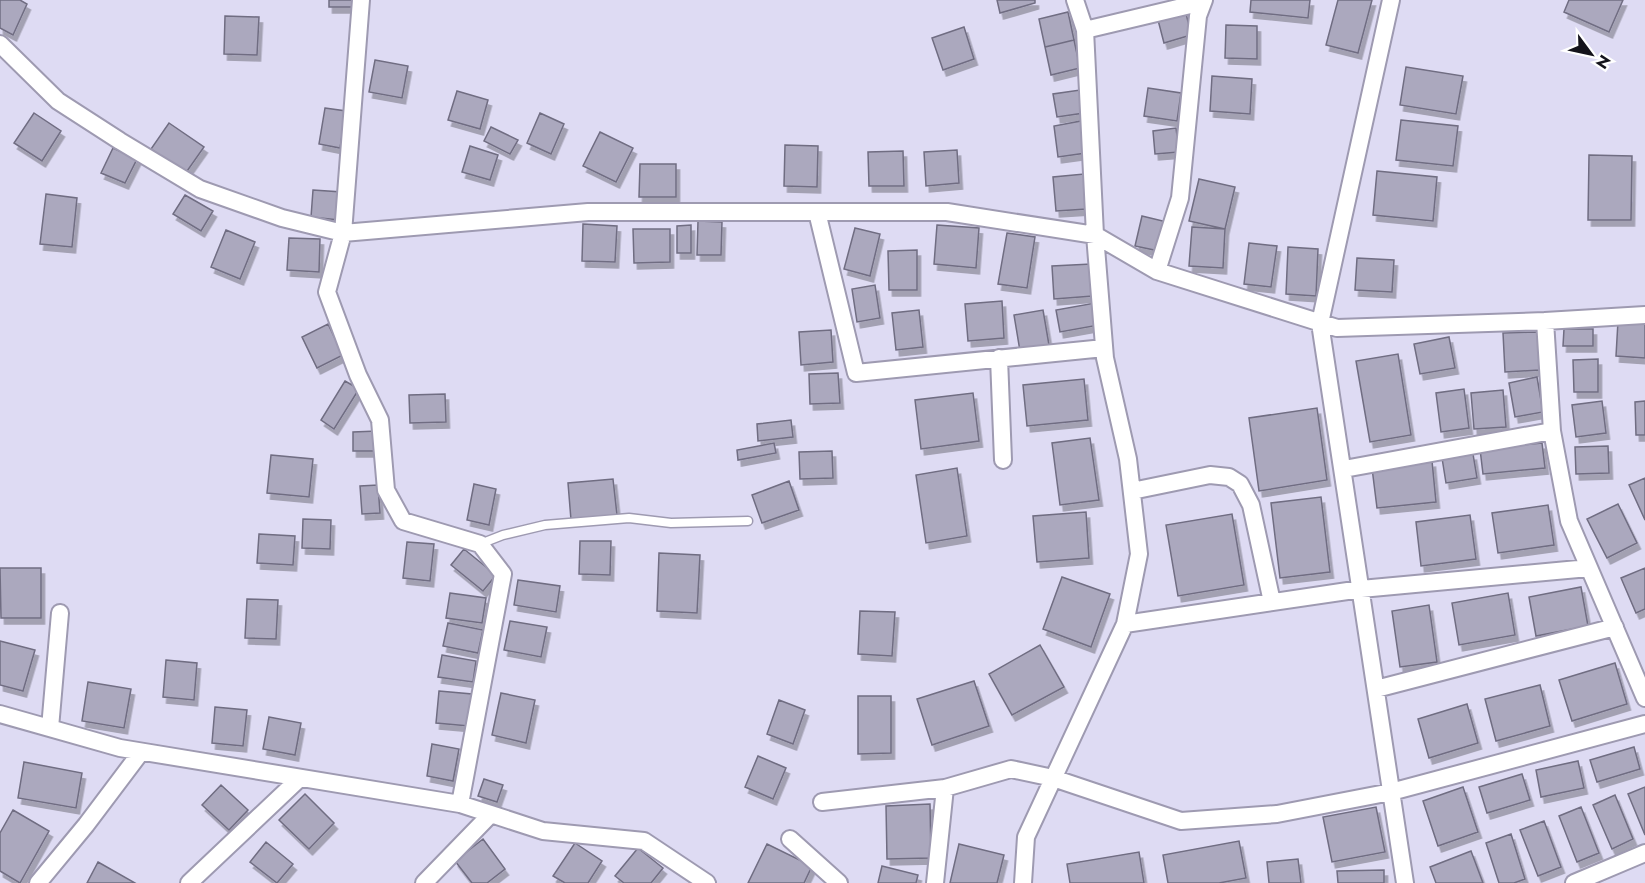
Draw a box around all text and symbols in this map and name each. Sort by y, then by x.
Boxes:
north arrow [1561,24,1621,84]
text: N [1590,50,1616,73]

